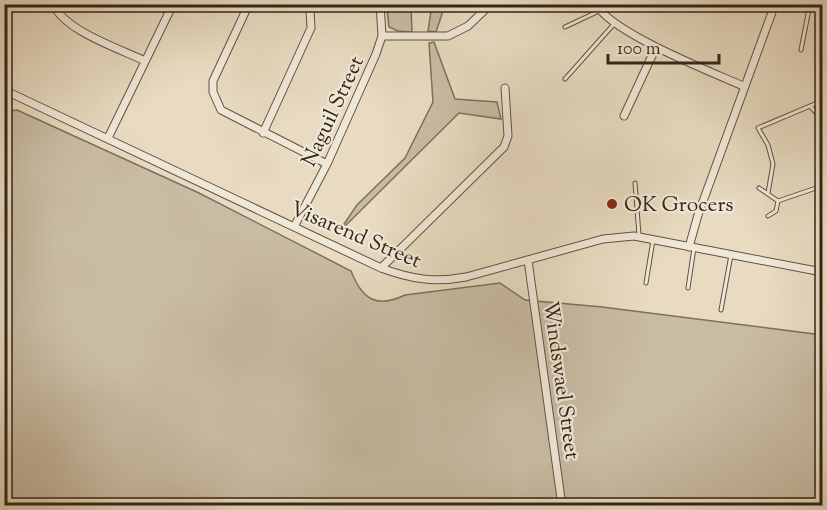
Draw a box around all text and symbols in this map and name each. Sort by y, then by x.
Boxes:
scale bar [608,27,719,65]
text: 100 m [617,37,661,63]
street label: Naguil Street [295,52,373,172]
place label: OK Grocers [624,191,734,221]
street label: Visarend Street [285,195,425,277]
marker: OK Grocers [605,197,619,211]
street label: Windswael Street [534,299,586,461]

